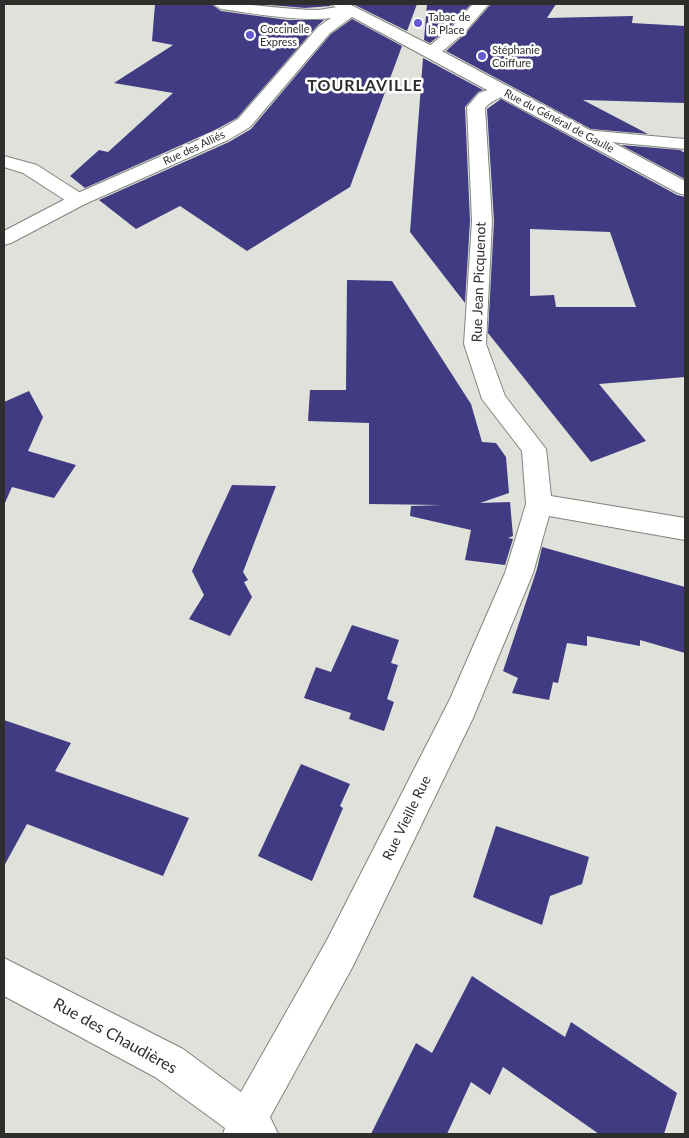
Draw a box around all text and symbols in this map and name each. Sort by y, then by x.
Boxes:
place label: Tabac de la Place [428,10,470,36]
marker: Tabac de la Place [412,17,424,29]
place label: Coccinelle Express [260,22,309,48]
marker: Coccinelle Express [244,29,256,41]
place label: Stéphanie Coiffure [492,43,540,69]
marker: Stéphanie Coiffure [476,50,488,62]
district label: TOURLAVILLE [306,76,424,96]
street label: Rue du Général de Gaulle [502,86,616,156]
street label: Rue des Alliés [161,128,227,168]
street label: Rue Jean Picquenot [468,221,490,343]
street label: Rue Vieille Rue [379,773,435,863]
street label: Rue des Chaudières [50,994,180,1078]

